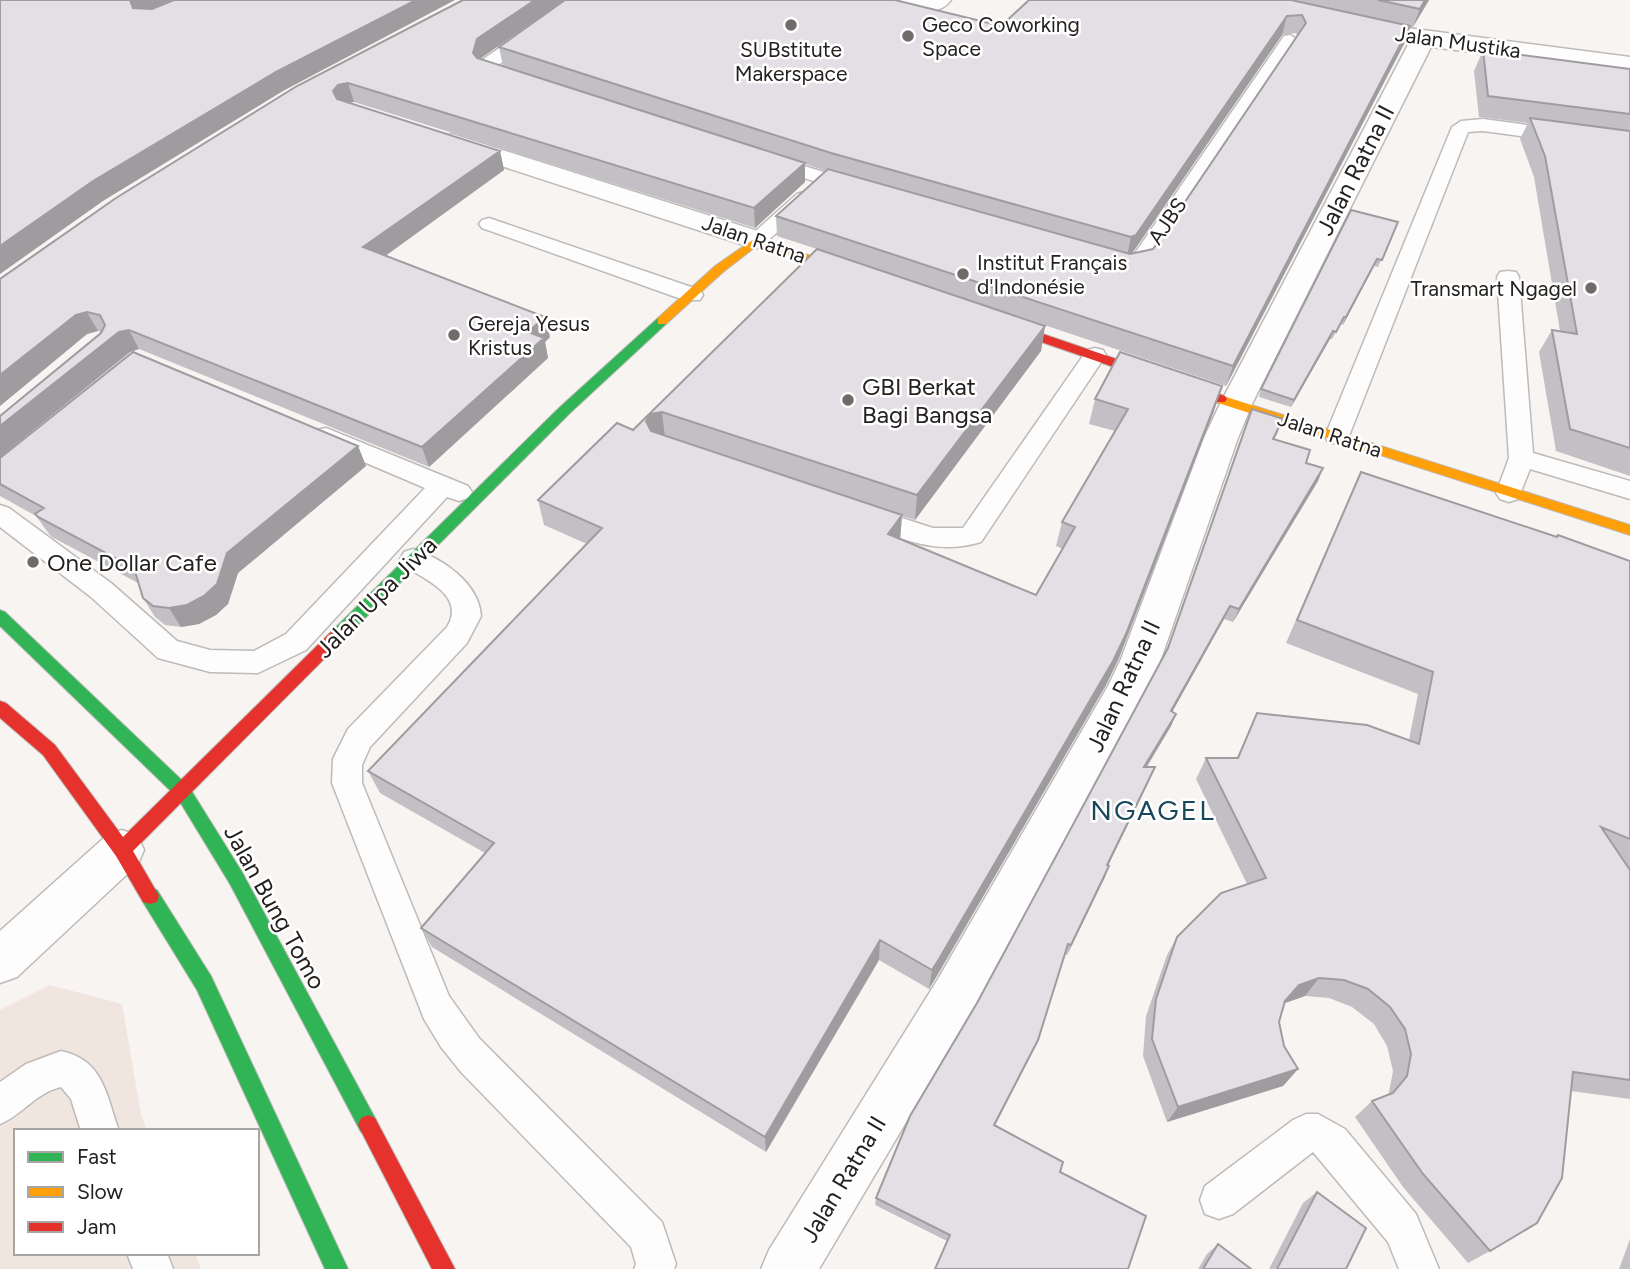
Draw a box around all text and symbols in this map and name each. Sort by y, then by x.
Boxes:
place label: Geco Coworking Space [922,12,1080,61]
marker: SUBstitute Makerspace [783,17,799,33]
street label: Jalan Mustika [1394,21,1522,63]
marker: Geco Coworking Space [900,28,916,44]
place label: SUBstitute Makerspace [735,37,847,86]
street label: Jalan Ratna II [1310,100,1400,240]
street label: AJBS [1142,193,1192,249]
street label: Jalan Ratna [699,210,809,268]
place label: Institut Français d'Indonésie [977,250,1127,299]
marker: Institut Français d'Indonésie [955,266,971,282]
place label: Transmart Ngagel [1411,276,1577,301]
marker: Transmart Ngagel [1583,280,1599,296]
place label: Gereja Yesus Kristus [468,311,590,360]
marker: Gereja Yesus Kristus [446,327,462,343]
place label: GBI Berkat Bagi Bangsa [862,372,992,429]
marker: GBI Berkat Bagi Bangsa [840,392,856,408]
street label: Jalan Ratna [1275,405,1385,463]
street label: Jalan Upa Jiwa [309,530,443,664]
place label: One Dollar Cafe [47,548,217,577]
marker: One Dollar Cafe [25,554,41,570]
street label: Jalan Ratna II [1080,615,1166,757]
district label: NGAGEL [1090,793,1216,827]
street label: Jalan Bung Tomo [218,820,332,994]
street label: Jalan Ratna II [794,1111,892,1247]
legend [14,1129,259,1255]
text: Fast [77,1144,117,1169]
text: Slow [77,1179,123,1204]
text: Jam [77,1214,116,1239]

